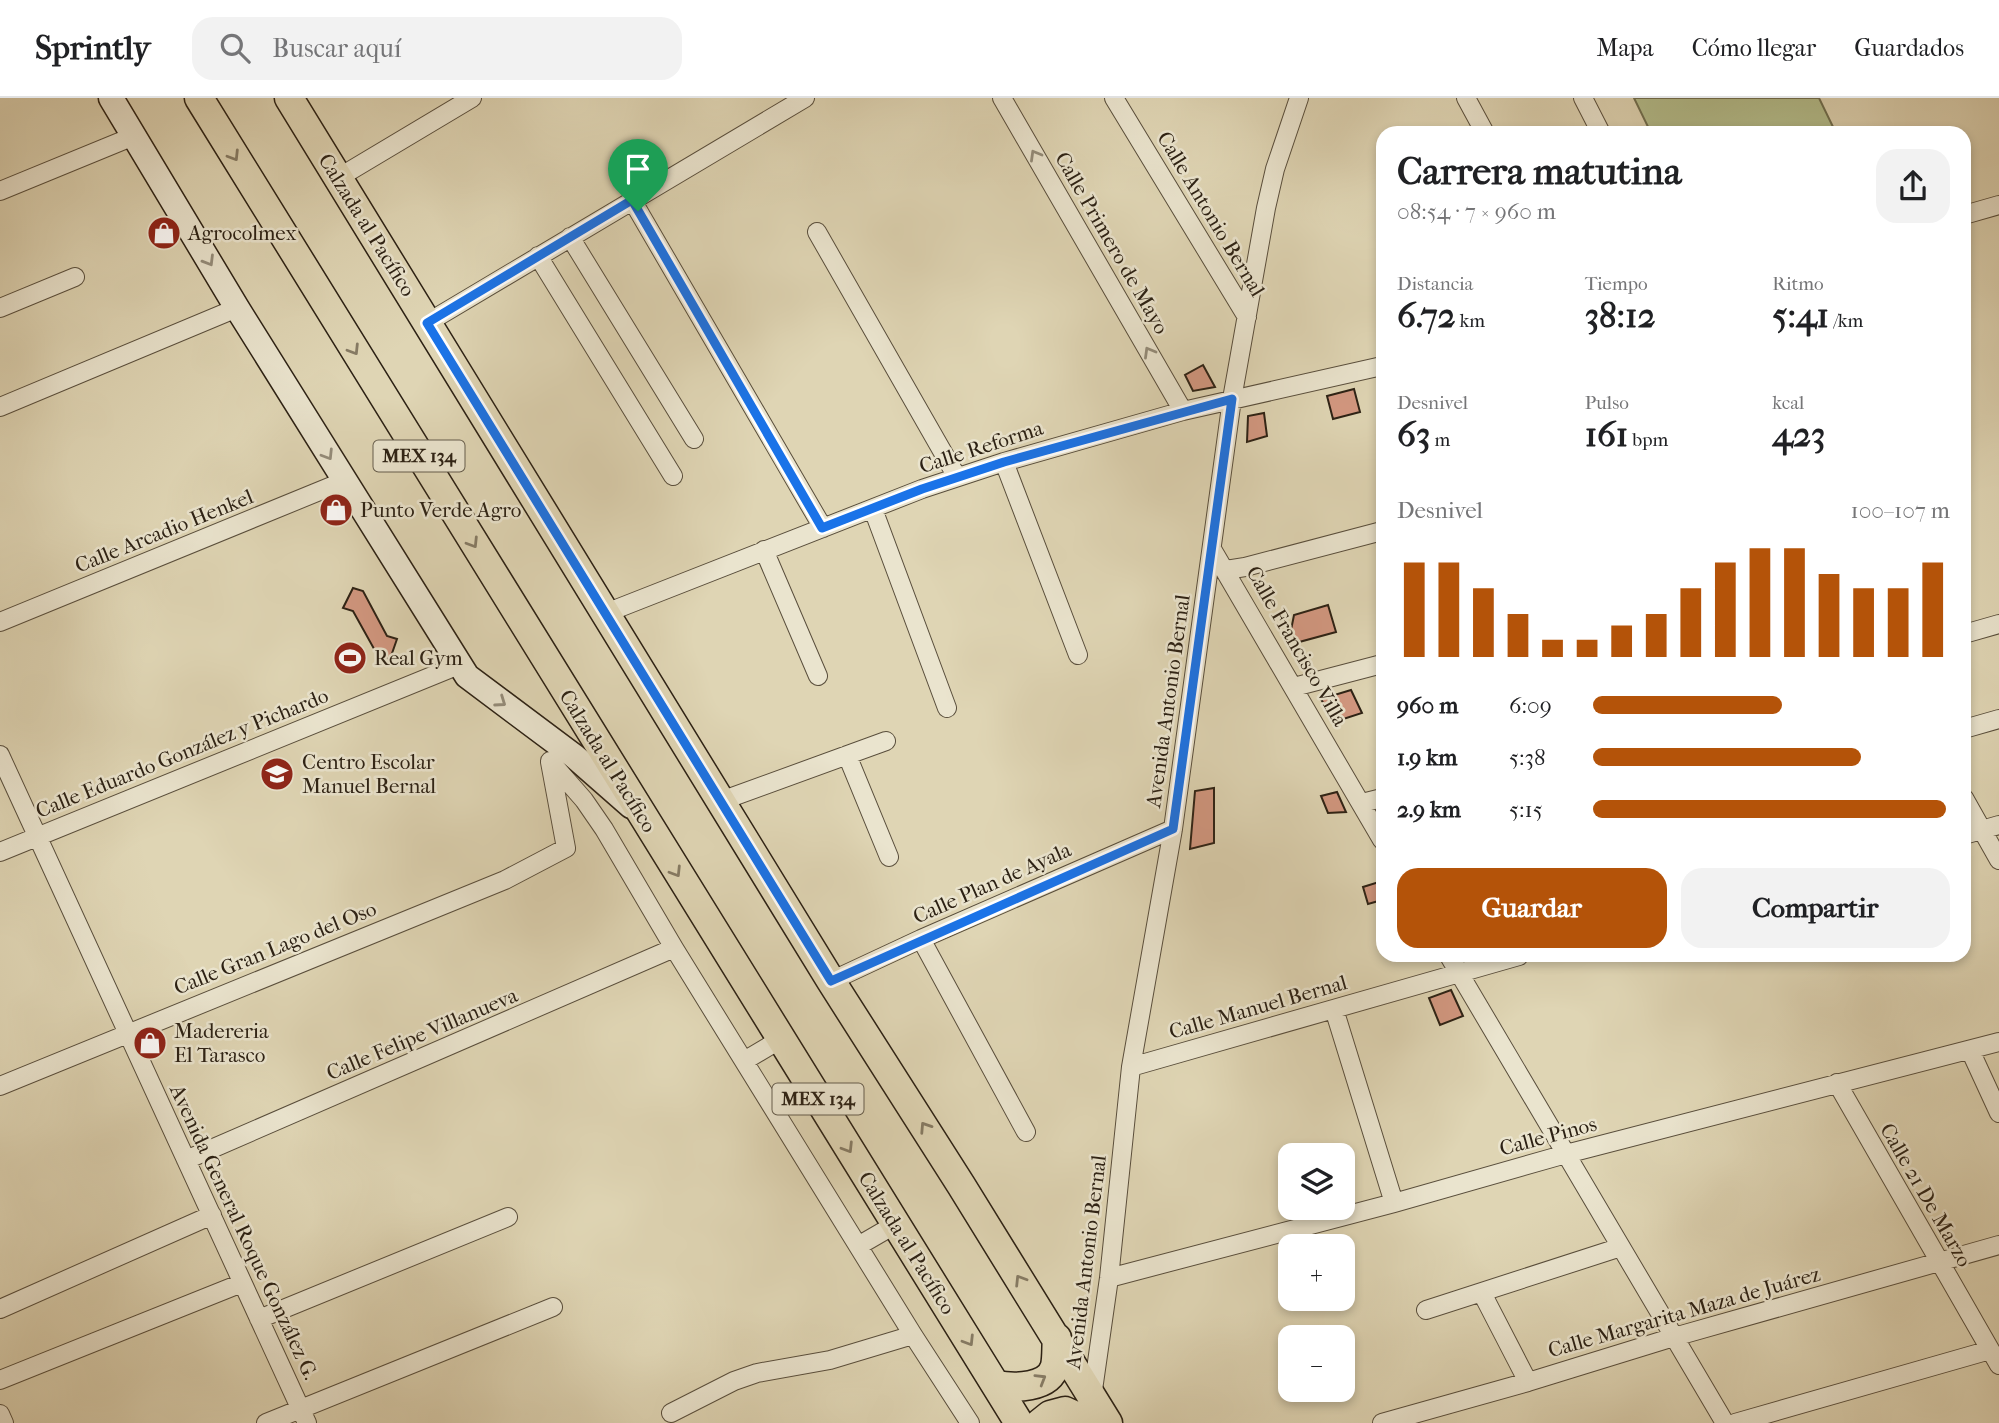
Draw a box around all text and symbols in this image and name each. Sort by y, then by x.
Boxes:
search box [192,17,682,80]
text: Sprintly [35,29,150,68]
icon: search [216,29,254,67]
text: Buscar aquí [272,33,402,64]
text: Mapa [1596,34,1654,62]
text: Cómo llegar [1692,34,1816,62]
text: Guardados [1854,34,1964,62]
street label: Calle Antonio Bernal [1152,127,1270,301]
pin [608,139,668,211]
street label: Calle Primero de Mayo [1050,148,1174,338]
one-way arrow [226,149,239,162]
street label: Calzada al Pacífico [313,149,421,301]
text: Carrera matutina [1397,149,1681,194]
button: share [1876,149,1950,223]
icon: arrive [619,150,657,188]
one-way arrow [1030,150,1043,163]
text: 08:54 · 7 × 960 m [1397,198,1556,225]
shop icon: Agrocolmex [145,214,183,252]
place label: Agrocolmex [187,221,297,245]
one-way arrow [201,254,214,267]
text: Distancia [1397,273,1473,295]
text: Tiempo [1585,273,1648,295]
text: Ritmo [1772,273,1824,295]
text: 6.72 [1397,295,1456,336]
text: 38:12 [1585,295,1656,336]
text: 5:41 [1772,295,1829,336]
text: km [1456,310,1485,332]
text: /km [1829,310,1863,332]
one-way arrow [345,342,358,355]
one-way arrow [1144,346,1157,359]
text: Desnivel [1397,392,1468,414]
text: Pulso [1585,392,1629,414]
text: kcal [1772,392,1804,414]
text: 63 [1397,414,1430,455]
text: 161 [1585,414,1628,455]
text: 423 [1772,414,1825,455]
street label: Calle Reforma [916,416,1046,478]
text: m [1430,429,1450,451]
text: bpm [1628,429,1668,451]
road number: MEX 134 [374,440,464,472]
one-way arrow [320,448,333,461]
street label: Calle Arcadio Henkel [71,484,257,578]
shop icon: Punto Verde Agro [317,491,355,529]
text: Desnivel [1397,497,1483,524]
text: 100–107 m [1851,497,1950,524]
place label: Punto Verde Agro [360,498,522,522]
one-way arrow [465,536,478,549]
street label: Calle Francisco Villa [1241,562,1353,731]
street label: Avenida Antonio Bernal [1141,593,1195,810]
sports icon: Real Gym [331,639,369,677]
place label: Real Gym [374,646,463,670]
street label: Calle Eduardo González y Pichardo [32,683,332,823]
street label: Calzada al Pacífico [554,685,662,837]
text: 960 m [1397,692,1458,719]
text: 6:09 [1509,692,1552,719]
one-way arrow [493,694,506,706]
text: 1.9 km [1397,744,1457,771]
text: 5:38 [1509,744,1546,771]
place label: Centro Escolar Manuel Bernal [302,750,436,798]
school or university icon: Centro Escolar Manuel Bernal [258,755,296,793]
text: 2.9 km [1397,796,1461,823]
text: 5:15 [1509,796,1543,823]
street label: Calle Plan de Ayala [909,837,1075,929]
one-way arrow [668,864,681,877]
button: Guardar [1397,868,1667,948]
button: Compartir [1681,868,1950,948]
street label: Calle Gran Lago del Oso [170,896,380,1000]
street label: Calle Manuel Bernal [1166,970,1350,1044]
street label: Calle Felipe Villanueva [323,983,521,1085]
place label: Madereria El Tarasco [174,1019,269,1067]
shop icon: Madereria El Tarasco [131,1024,169,1062]
street label: Avenida General Roque González G. [165,1080,323,1383]
road number: MEX 134 [772,1084,864,1114]
street label: Calle Pinos [1497,1111,1599,1160]
street label: Calle 21 De Marzo [1875,1119,1977,1271]
one-way arrow [920,1122,933,1135]
one-way arrow [840,1140,853,1153]
map controls [1278,1143,1355,1402]
button: layers [1278,1143,1355,1220]
street label: Avenida Antonio Bernal [1061,1154,1111,1371]
street label: Calzada al Pacífico [853,1167,961,1319]
button: + [1278,1234,1355,1311]
street label: Calle Margarita Maza de Juárez [1545,1262,1823,1362]
one-way arrow [1016,1275,1029,1288]
button: − [1278,1325,1355,1402]
one-way arrow [960,1333,973,1346]
one-way arrow [1034,1374,1047,1387]

